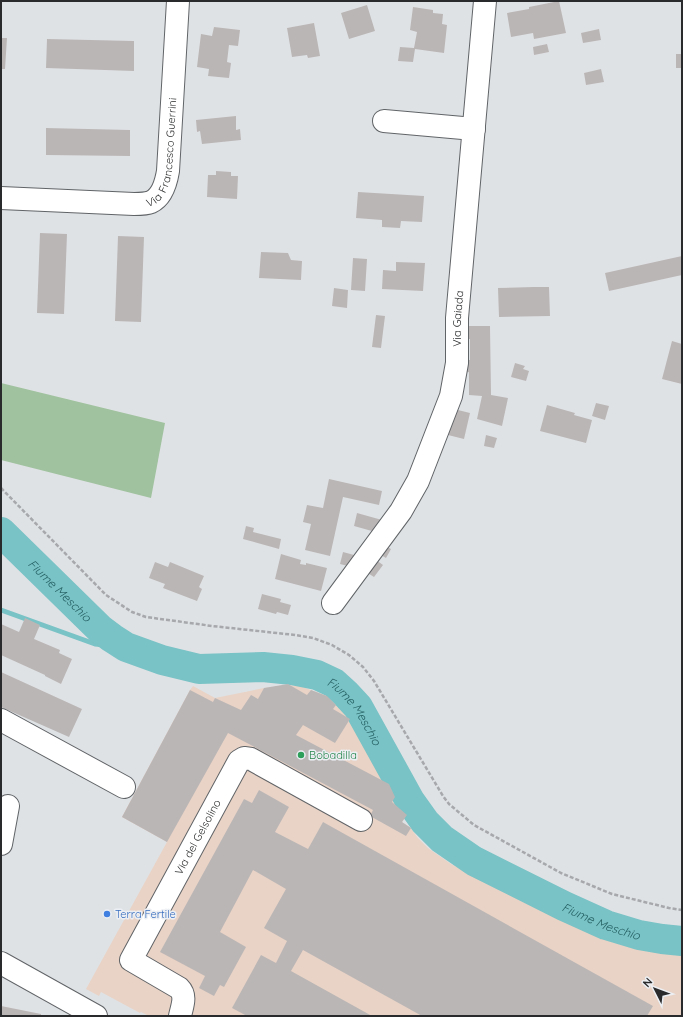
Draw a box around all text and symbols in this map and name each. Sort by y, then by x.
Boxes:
street label: Via Francesco Guerrini [144,97,179,210]
street label: Via Gaiada [450,290,466,347]
water label: Fiume Meschio [26,556,96,625]
water label: Fiume Meschio [325,674,385,748]
place label: Bobadilla [309,748,357,762]
marker: Bobadilla [296,750,306,760]
street label: Via del Gelsolino [172,796,224,877]
water label: Fiume Meschio [560,899,643,943]
place label: Terra Fertile [115,907,176,921]
marker: Terra Fertile [102,909,112,919]
north arrow [635,969,675,1009]
text: N [640,975,655,990]

